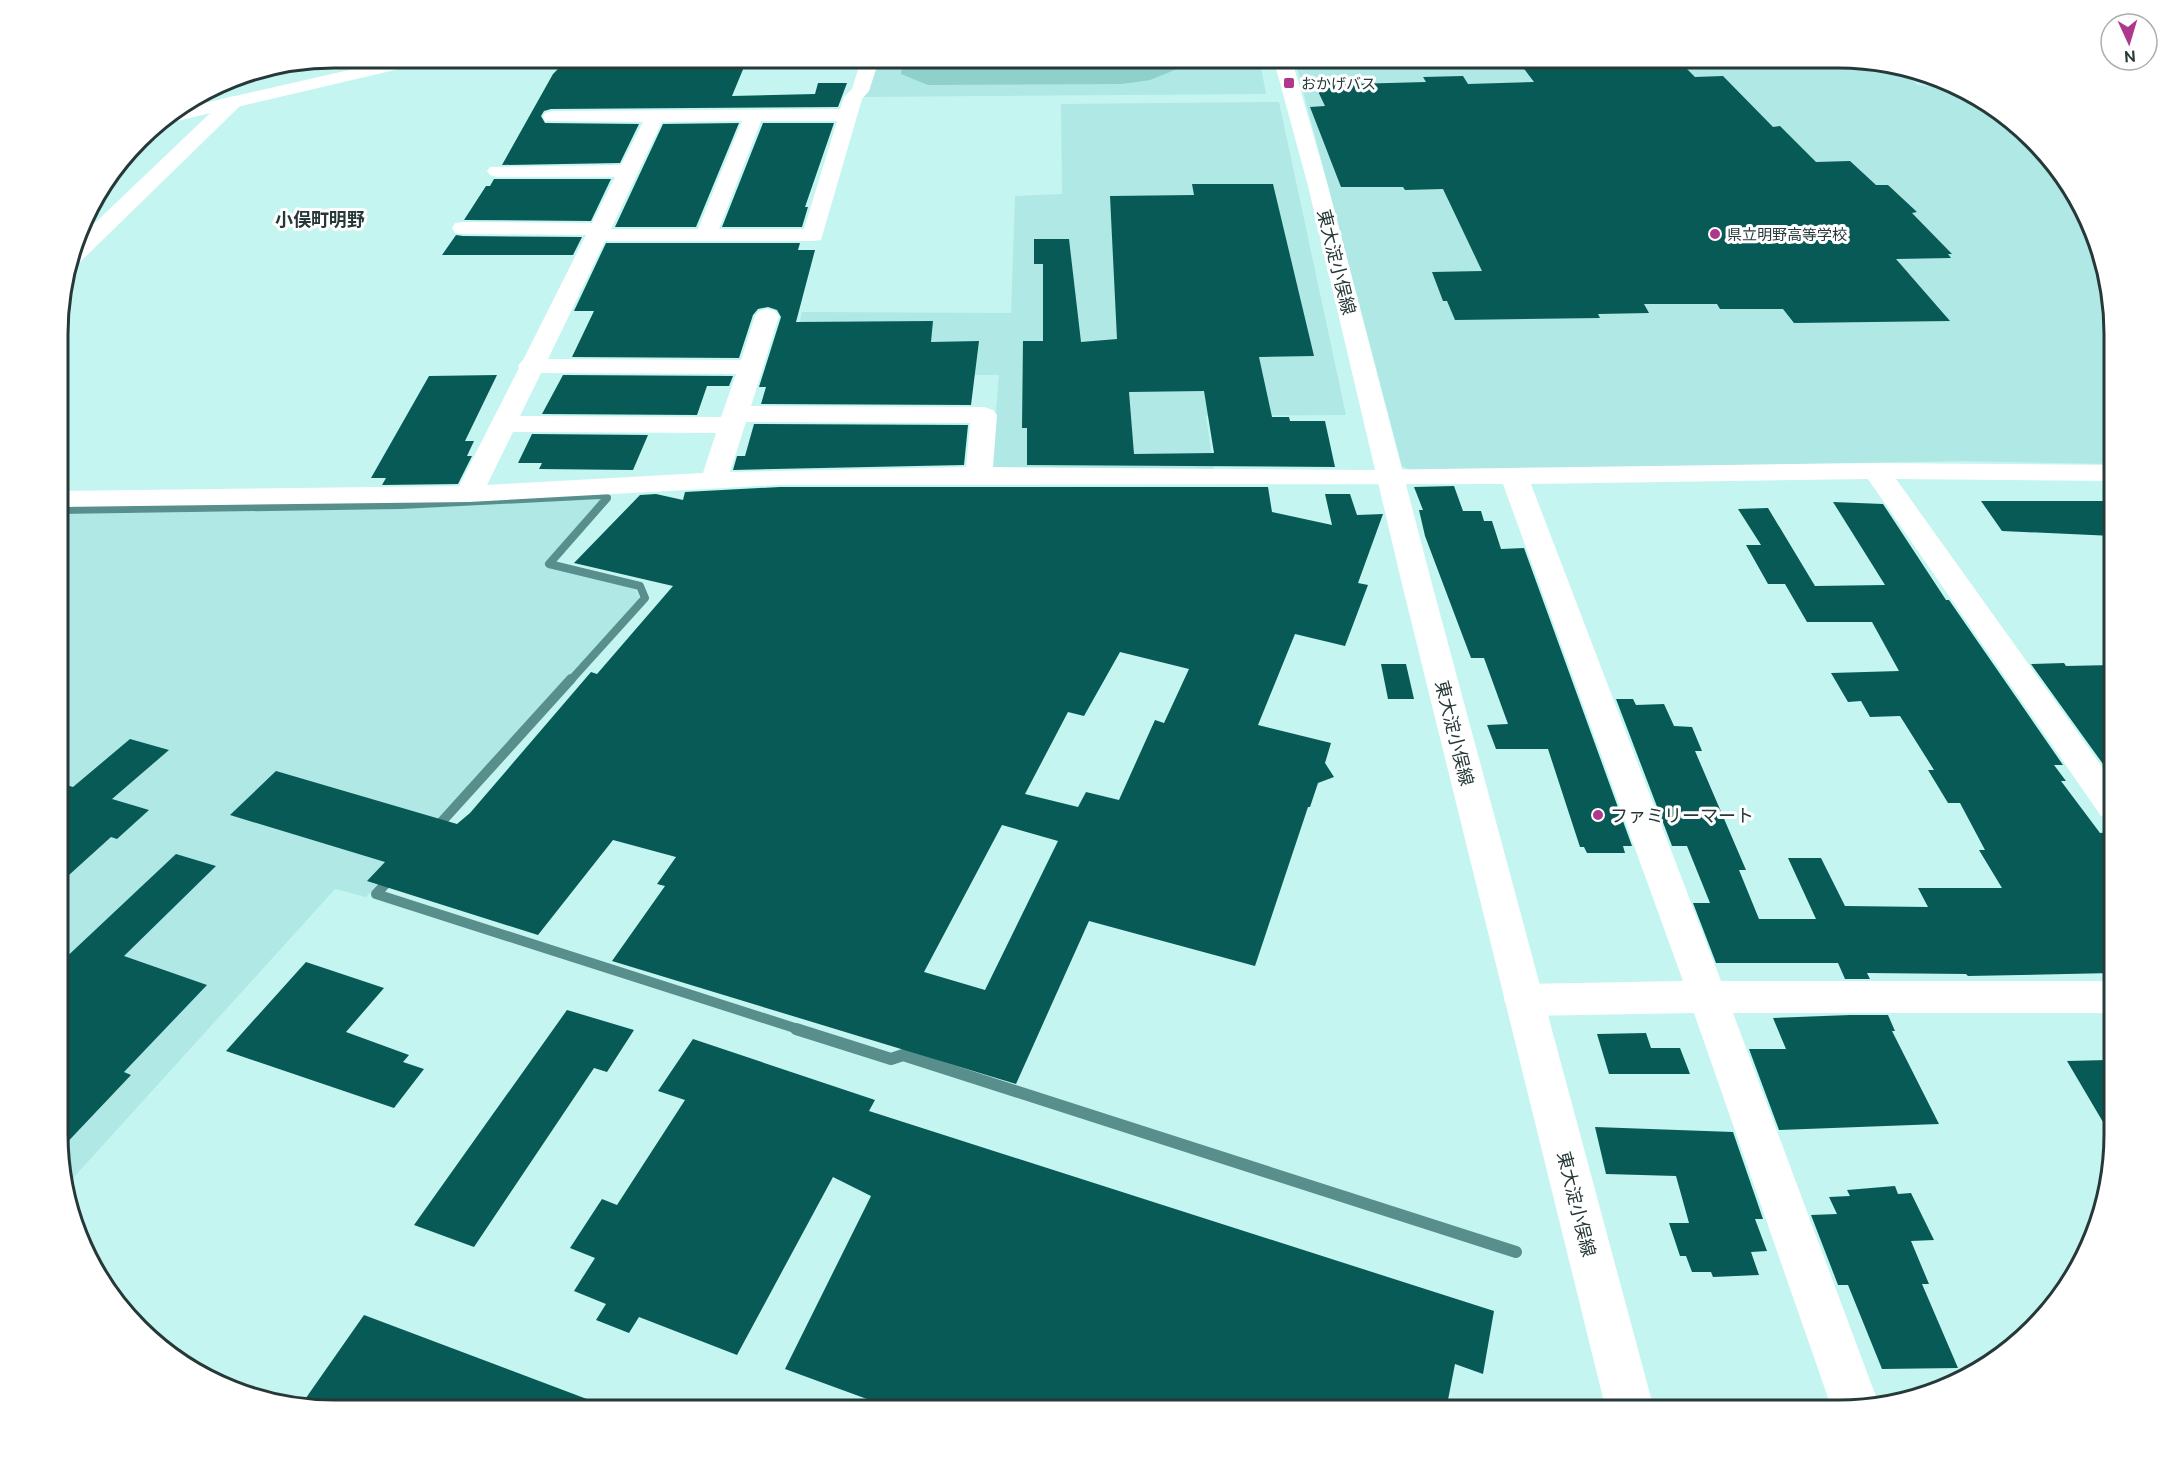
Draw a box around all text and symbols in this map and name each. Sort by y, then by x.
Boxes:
north arrow [2099,12,2159,72]
text: N [2123,48,2137,66]
place label: おかげバス [1301,75,1376,92]
marker: おかげバス [1282,76,1296,90]
street label: 東大淀小俣線 [1314,207,1360,317]
district label: 小俣町明野 [275,209,365,229]
place label: 県立明野高等学校 [1727,226,1847,243]
marker: 県立明野高等学校 [1708,227,1722,241]
street label: 東大淀小俣線 [1432,678,1478,788]
place label: ファミリーマート [1610,805,1754,825]
marker: ファミリーマート [1591,808,1605,822]
street label: 東大淀小俣線 [1554,1149,1600,1259]

